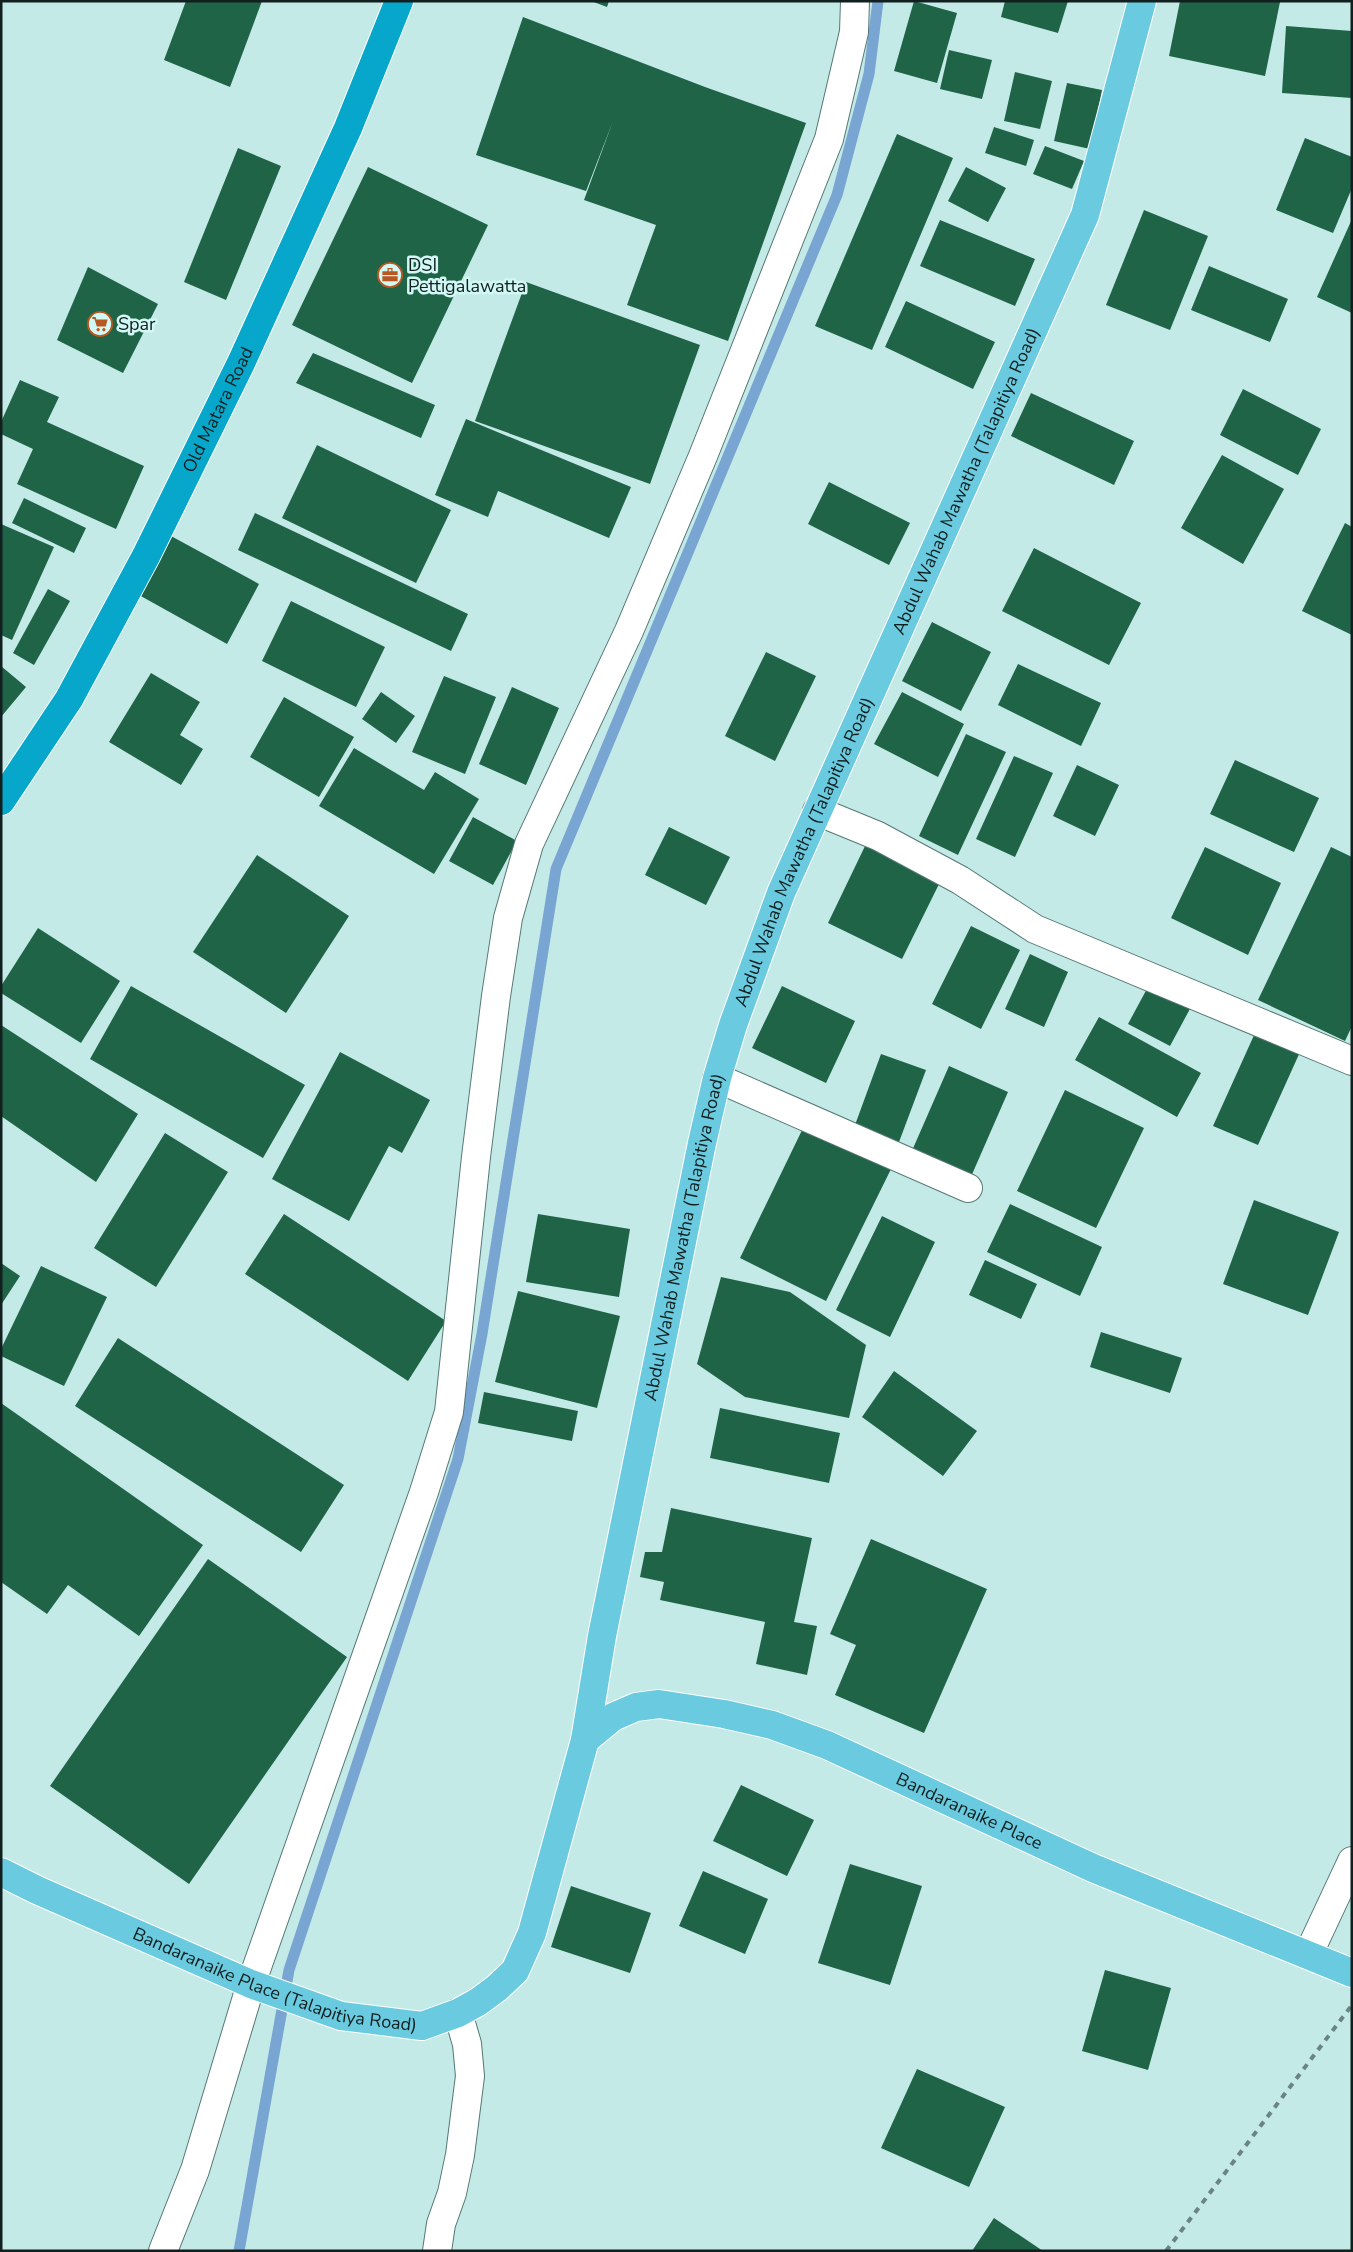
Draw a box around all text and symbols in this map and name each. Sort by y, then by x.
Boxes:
place label: DSI Pettigalawatta [408,253,526,298]
office icon: DSI Pettigalawatta [377,262,403,288]
supermarket icon: Spar [87,311,113,337]
place label: Spar [118,312,156,336]
street label: Abdul Wahab Mawatha (Talapitiya Road) [887,324,1045,638]
street label: Old Matara Road [177,343,259,477]
street label: Abdul Wahab Mawatha (Talapitiya Road) [729,693,879,1010]
street label: Abdul Wahab Mawatha (Talapitiya Road) [638,1070,730,1403]
street label: Bandaranaike Place [892,1767,1047,1855]
street label: Bandaranaike Place (Talapitiya Road) [129,1922,418,2037]

